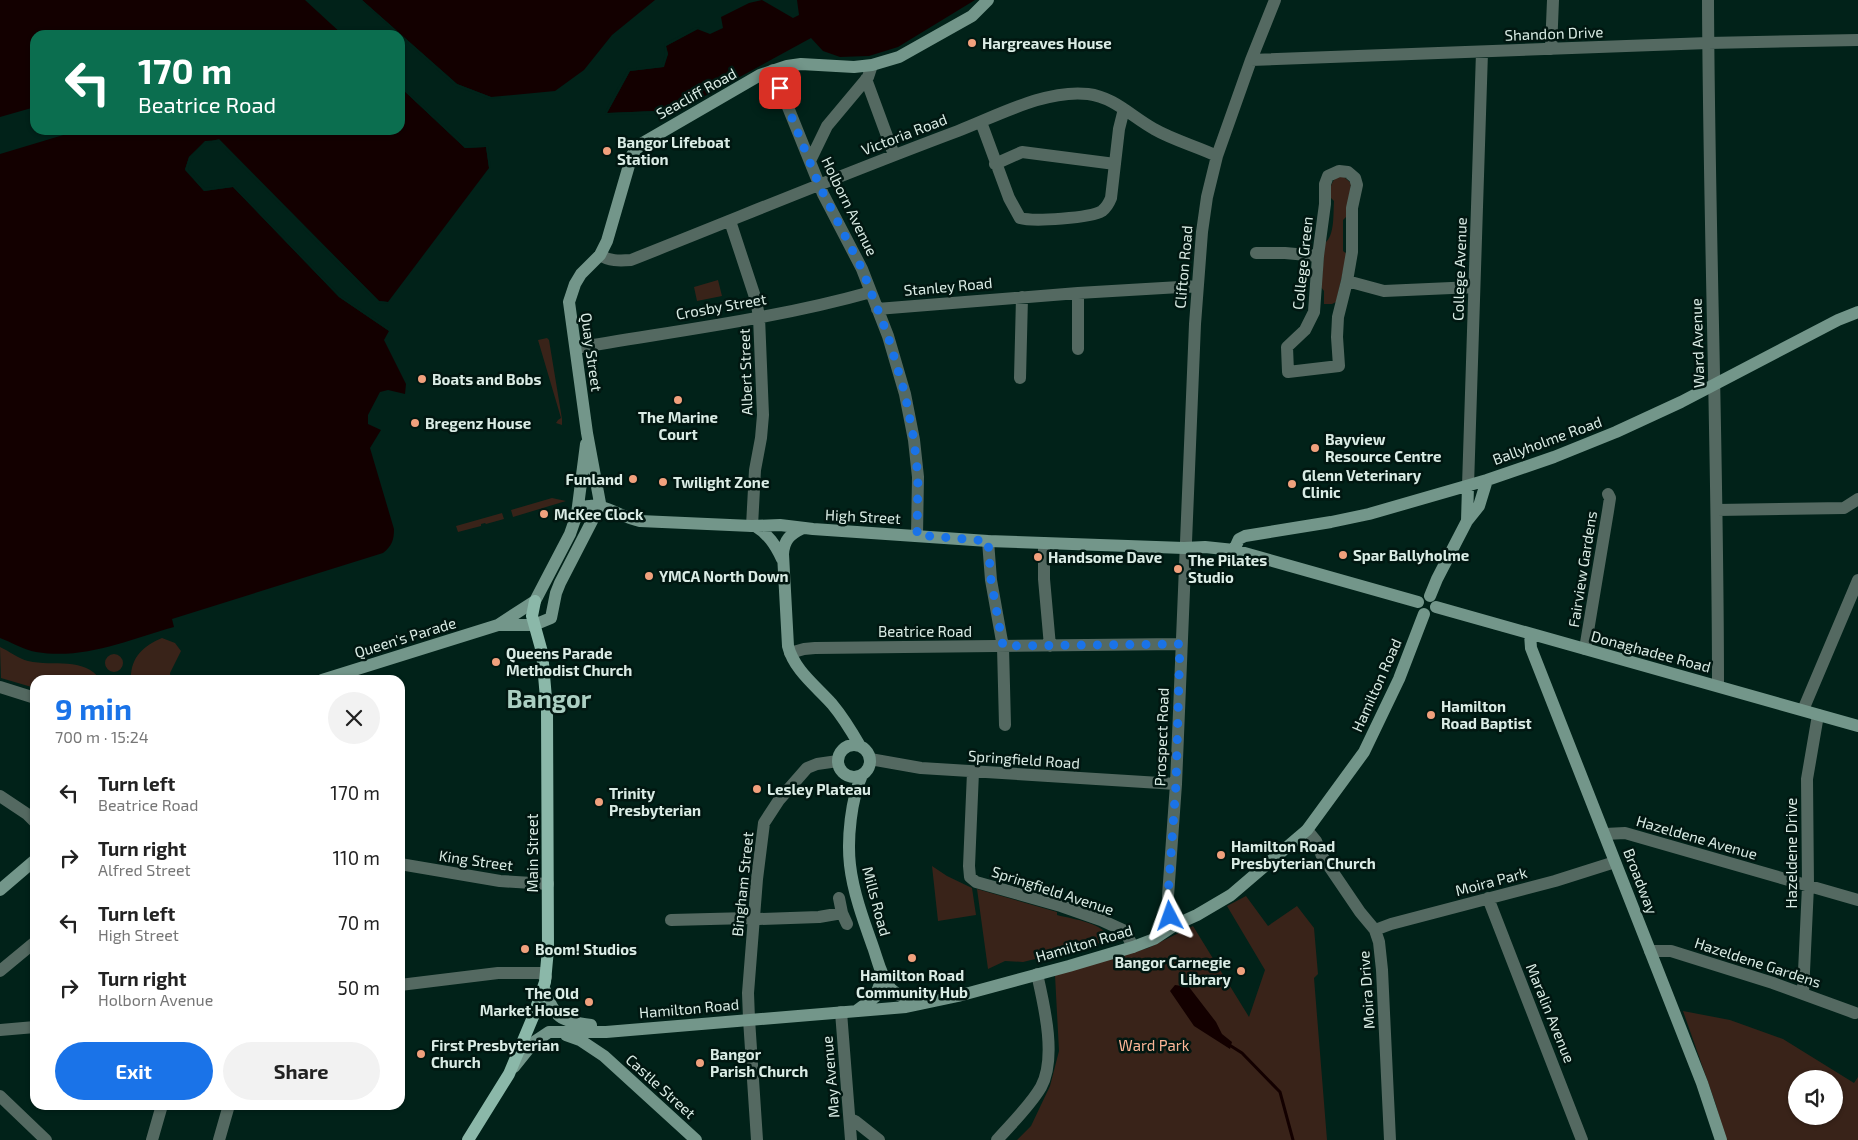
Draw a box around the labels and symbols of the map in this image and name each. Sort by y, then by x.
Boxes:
street label: Shandon Drive [1504,22,1604,44]
place label: Hargreaves House [982,34,1112,52]
marker: Hargreaves House [966,37,978,49]
street label: Seacliff Road [653,64,739,122]
pin [759,67,801,109]
street label: Victoria Road [859,109,949,159]
place label: Bangor Lifeboat Station [617,133,730,168]
marker: Bangor Lifeboat Station [601,145,613,157]
street label: Holborn Avenue [818,153,882,259]
street label: College Green [1288,215,1316,311]
street label: College Avenue [1448,217,1470,321]
street label: Clifton Road [1170,225,1196,309]
street label: Stanley Road [903,273,993,299]
street label: Crosby Street [674,289,768,323]
street label: Ward Avenue [1686,298,1708,388]
street label: Quay Street [577,311,606,393]
street label: Albert Street [734,328,756,416]
place label: Boats and Bobs [432,370,541,388]
marker: Boats and Bobs [416,373,428,385]
marker: The Marine Court [672,394,684,406]
place label: The Marine Court [638,408,718,443]
street label: Ballyholme Road [1490,412,1604,468]
place label: Bregenz House [425,414,531,432]
marker: Bregenz House [409,417,421,429]
place label: Bayview Resource Centre [1325,430,1442,465]
marker: Bayview Resource Centre [1309,442,1321,454]
place label: Glenn Veterinary Clinic [1302,466,1422,501]
place label: Funland [565,470,623,488]
marker: Funland [627,473,639,485]
place label: Twilight Zone [673,473,769,491]
marker: Twilight Zone [657,476,669,488]
marker: Glenn Veterinary Clinic [1286,478,1298,490]
place label: McKee Clock [554,505,644,523]
street label: High Street [825,505,902,527]
marker: McKee Clock [538,508,550,520]
street label: Fairview Gardens [1564,510,1600,628]
place label: Spar Ballyholme [1353,546,1469,565]
place label: Handsome Dave [1048,548,1162,566]
marker: Spar Ballyholme [1337,549,1349,561]
marker: Handsome Dave [1032,551,1044,563]
place label: The Pilates Studio [1188,551,1267,586]
marker: The Pilates Studio [1172,563,1184,575]
place label: YMCA North Down [659,567,789,585]
marker: YMCA North Down [643,570,655,582]
street label: Queen's Parade [352,613,458,662]
street label: Beatrice Road [878,622,972,640]
street label: Donaghadee Road [1589,626,1713,676]
street label: Hamilton Road [1347,636,1405,734]
place label: Queens Parade Methodist Church [506,644,632,679]
marker: Queens Parade Methodist Church [490,656,502,668]
district label: Bangor [506,683,592,713]
street label: Prospect Road [1150,687,1172,787]
place label: Hamilton Road Baptist [1441,697,1532,732]
marker: Hamilton Road Baptist [1425,709,1437,721]
street label: Springfield Road [967,746,1081,772]
place label: Lesley Plateau [767,780,871,799]
marker: Lesley Plateau [751,783,763,795]
place label: Trinity Presbyterian [609,784,701,820]
marker: Trinity Presbyterian [593,796,605,808]
street label: Hazeldene Drive [1782,798,1800,908]
street label: Hazeldene Avenue [1634,811,1760,863]
street label: Main Street [523,813,541,892]
street label: Bingham Street [728,830,756,937]
place label: Hamilton Road Presbyterian Church [1231,837,1376,873]
street label: King Street [438,846,515,874]
street label: Broadway [1620,846,1662,916]
marker: Hamilton Road Presbyterian Church [1215,849,1227,861]
street label: Springfield Avenue [990,862,1116,918]
street label: Moira Park [1453,863,1529,899]
street label: Mills Road [859,864,895,938]
position arrow [1143,889,1195,941]
street label: Hamilton Road [1033,921,1135,965]
street label: Hazeldene Gardens [1693,933,1823,991]
place label: Boom! Studios [535,940,637,958]
marker: Boom! Studios [519,943,531,955]
street label: Moira Drive [1354,950,1378,1030]
marker: Hamilton Road Community Hub [906,952,918,964]
place label: Bangor Carnegie Library [1114,953,1231,989]
street label: Maralin Avenue [1523,961,1579,1065]
marker: Bangor Carnegie Library [1235,965,1247,977]
place label: Hamilton Road Community Hub [856,966,968,1002]
place label: The Old Market House [480,984,579,1019]
street label: Hamilton Road [638,995,740,1021]
marker: The Old Market House [583,996,595,1008]
street label: May Avenue [817,1035,843,1119]
place label: First Presbyterian Church [431,1036,559,1071]
park label: Ward Park [1119,1036,1190,1054]
place label: Bangor Parish Church [710,1045,808,1080]
marker: First Presbyterian Church [415,1048,427,1060]
street label: Castle Street [622,1050,700,1122]
marker: Bangor Parish Church [694,1057,706,1069]

